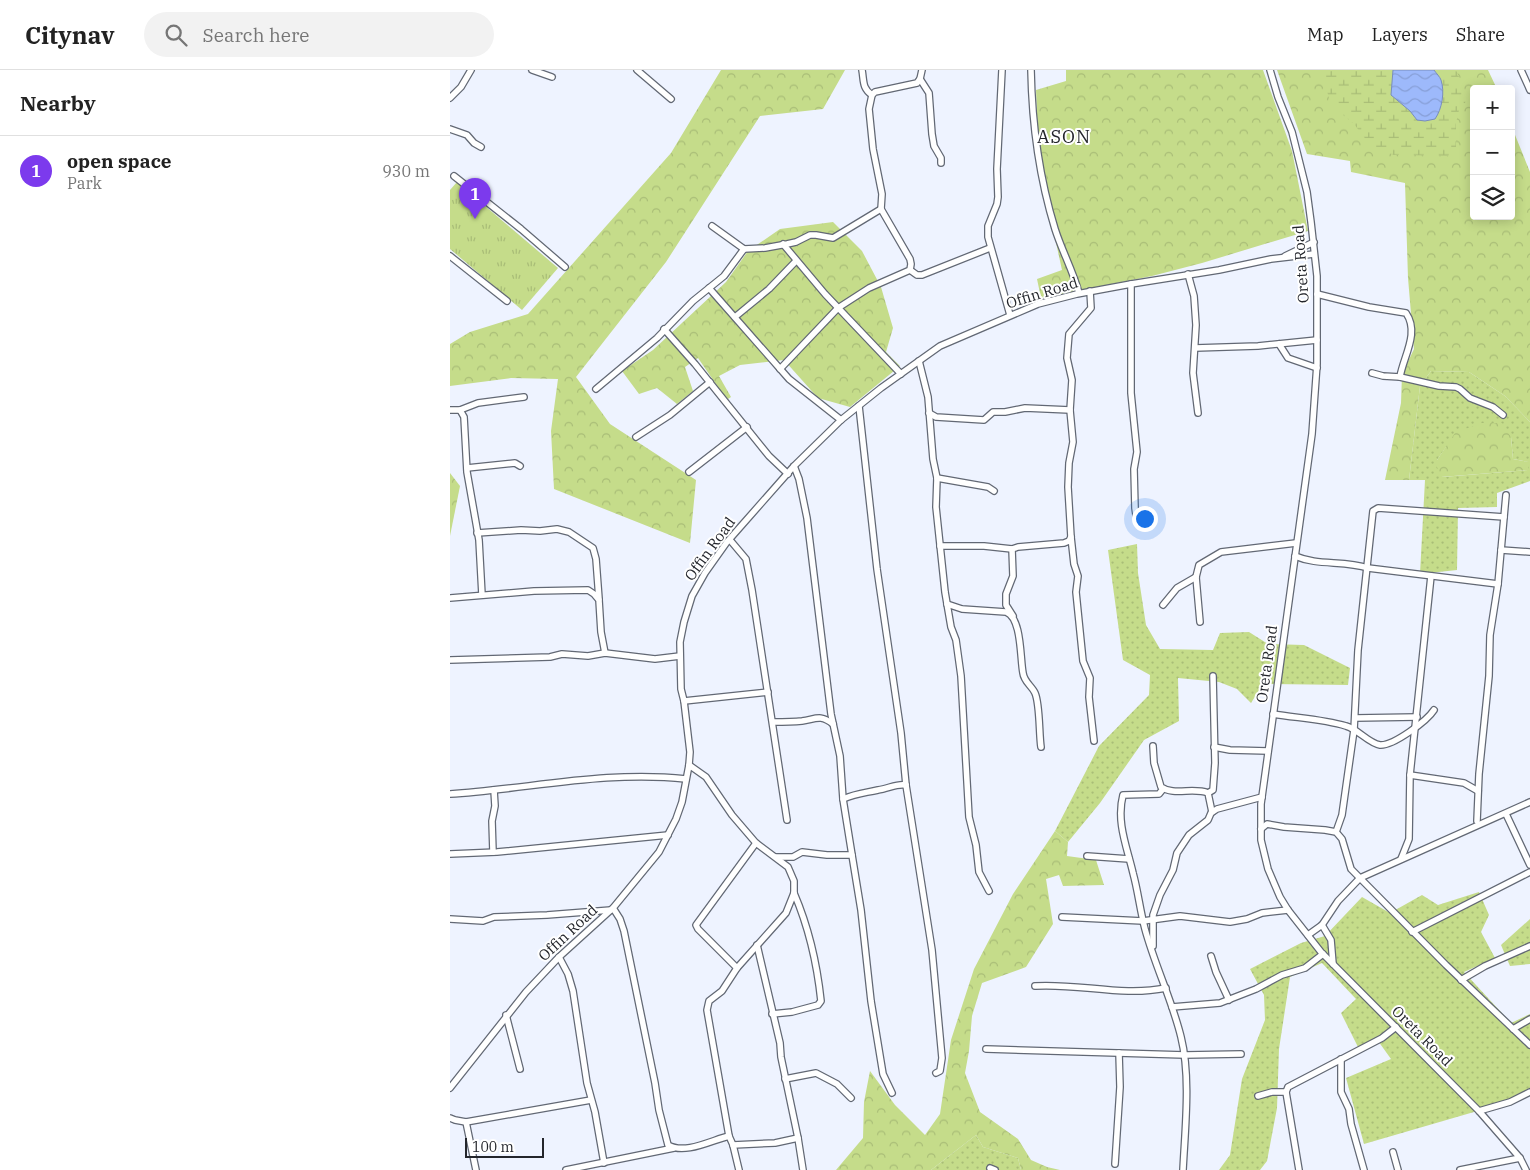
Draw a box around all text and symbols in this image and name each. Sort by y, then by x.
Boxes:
search box [144,12,494,57]
text: Citynav [25,19,114,51]
icon: search [162,21,190,49]
text: Search here [202,23,310,47]
text: Map [1307,23,1344,46]
text: Layers [1372,23,1428,46]
text: Share [1456,23,1505,46]
map controls [1470,85,1515,220]
button: + [1470,85,1515,130]
text: Nearby [20,89,96,117]
district label: ASON [1037,125,1091,148]
button: − [1470,130,1515,175]
text: open space [67,149,171,173]
text: 1 [31,161,41,181]
text: 930 m [382,161,430,181]
text: Park [67,173,102,193]
button: layers [1470,175,1515,220]
pin: 1 [459,178,491,219]
street label: Oreta Road [1288,224,1313,304]
street label: Offin Road [1004,273,1080,312]
your location [1132,506,1158,532]
street label: Offin Road [680,513,739,584]
street label: Oreta Road [1252,624,1281,704]
street label: Offin Road [534,900,601,965]
street label: Oreta Road [1388,1001,1457,1070]
scale bar [465,1135,544,1158]
text: 100 m [472,1138,514,1156]

